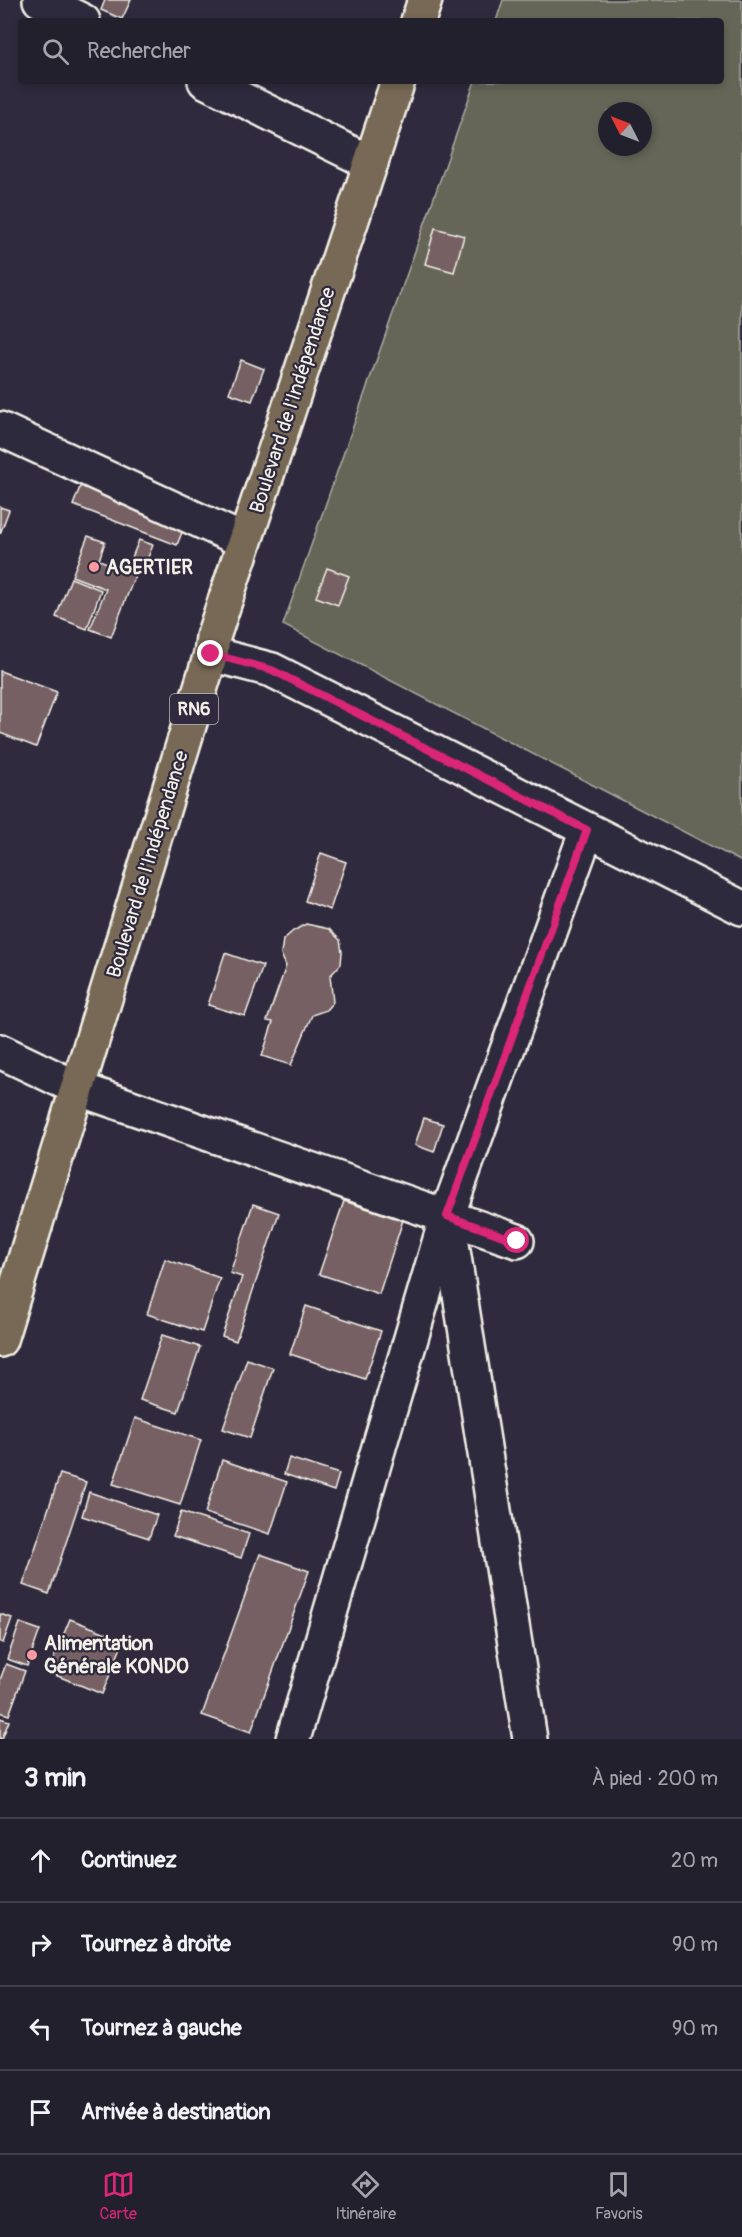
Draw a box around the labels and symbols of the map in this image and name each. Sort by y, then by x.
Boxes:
north arrow [598,102,652,156]
street label: Boulevard de l'Indépendance [244,284,341,516]
place label: AGERTIER [106,555,193,580]
marker: AGERTIER [87,560,101,574]
route end [197,640,223,666]
road number: RN6 [170,694,218,724]
street label: Boulevard de l'Indépendance [101,747,194,981]
route start [503,1227,529,1253]
place label: Alimentation Générale KONDO [44,1631,189,1679]
marker: Alimentation Générale KONDO [25,1648,39,1662]

